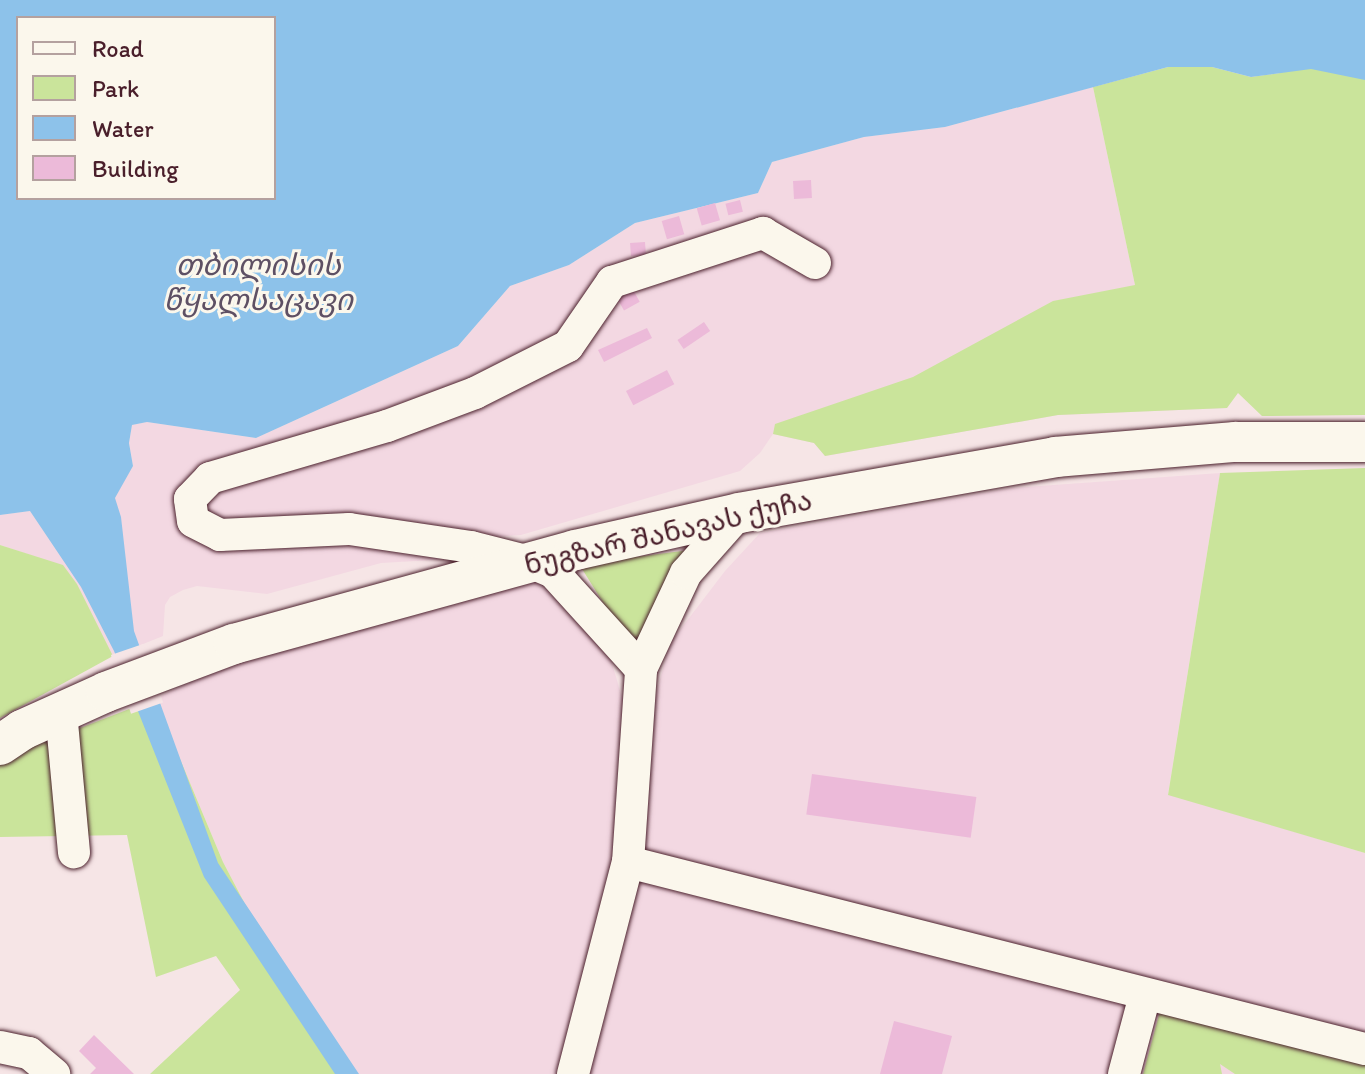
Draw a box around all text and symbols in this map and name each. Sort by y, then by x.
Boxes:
legend [16,16,276,200]
text: Road [92,34,144,63]
text: Park [92,74,139,103]
text: Water [92,114,154,143]
text: Building [92,154,179,183]
water label: თბილისის წყალსაცავი [163,247,353,318]
street label: ნუგზარ შანავას ქუჩა [521,483,815,581]

